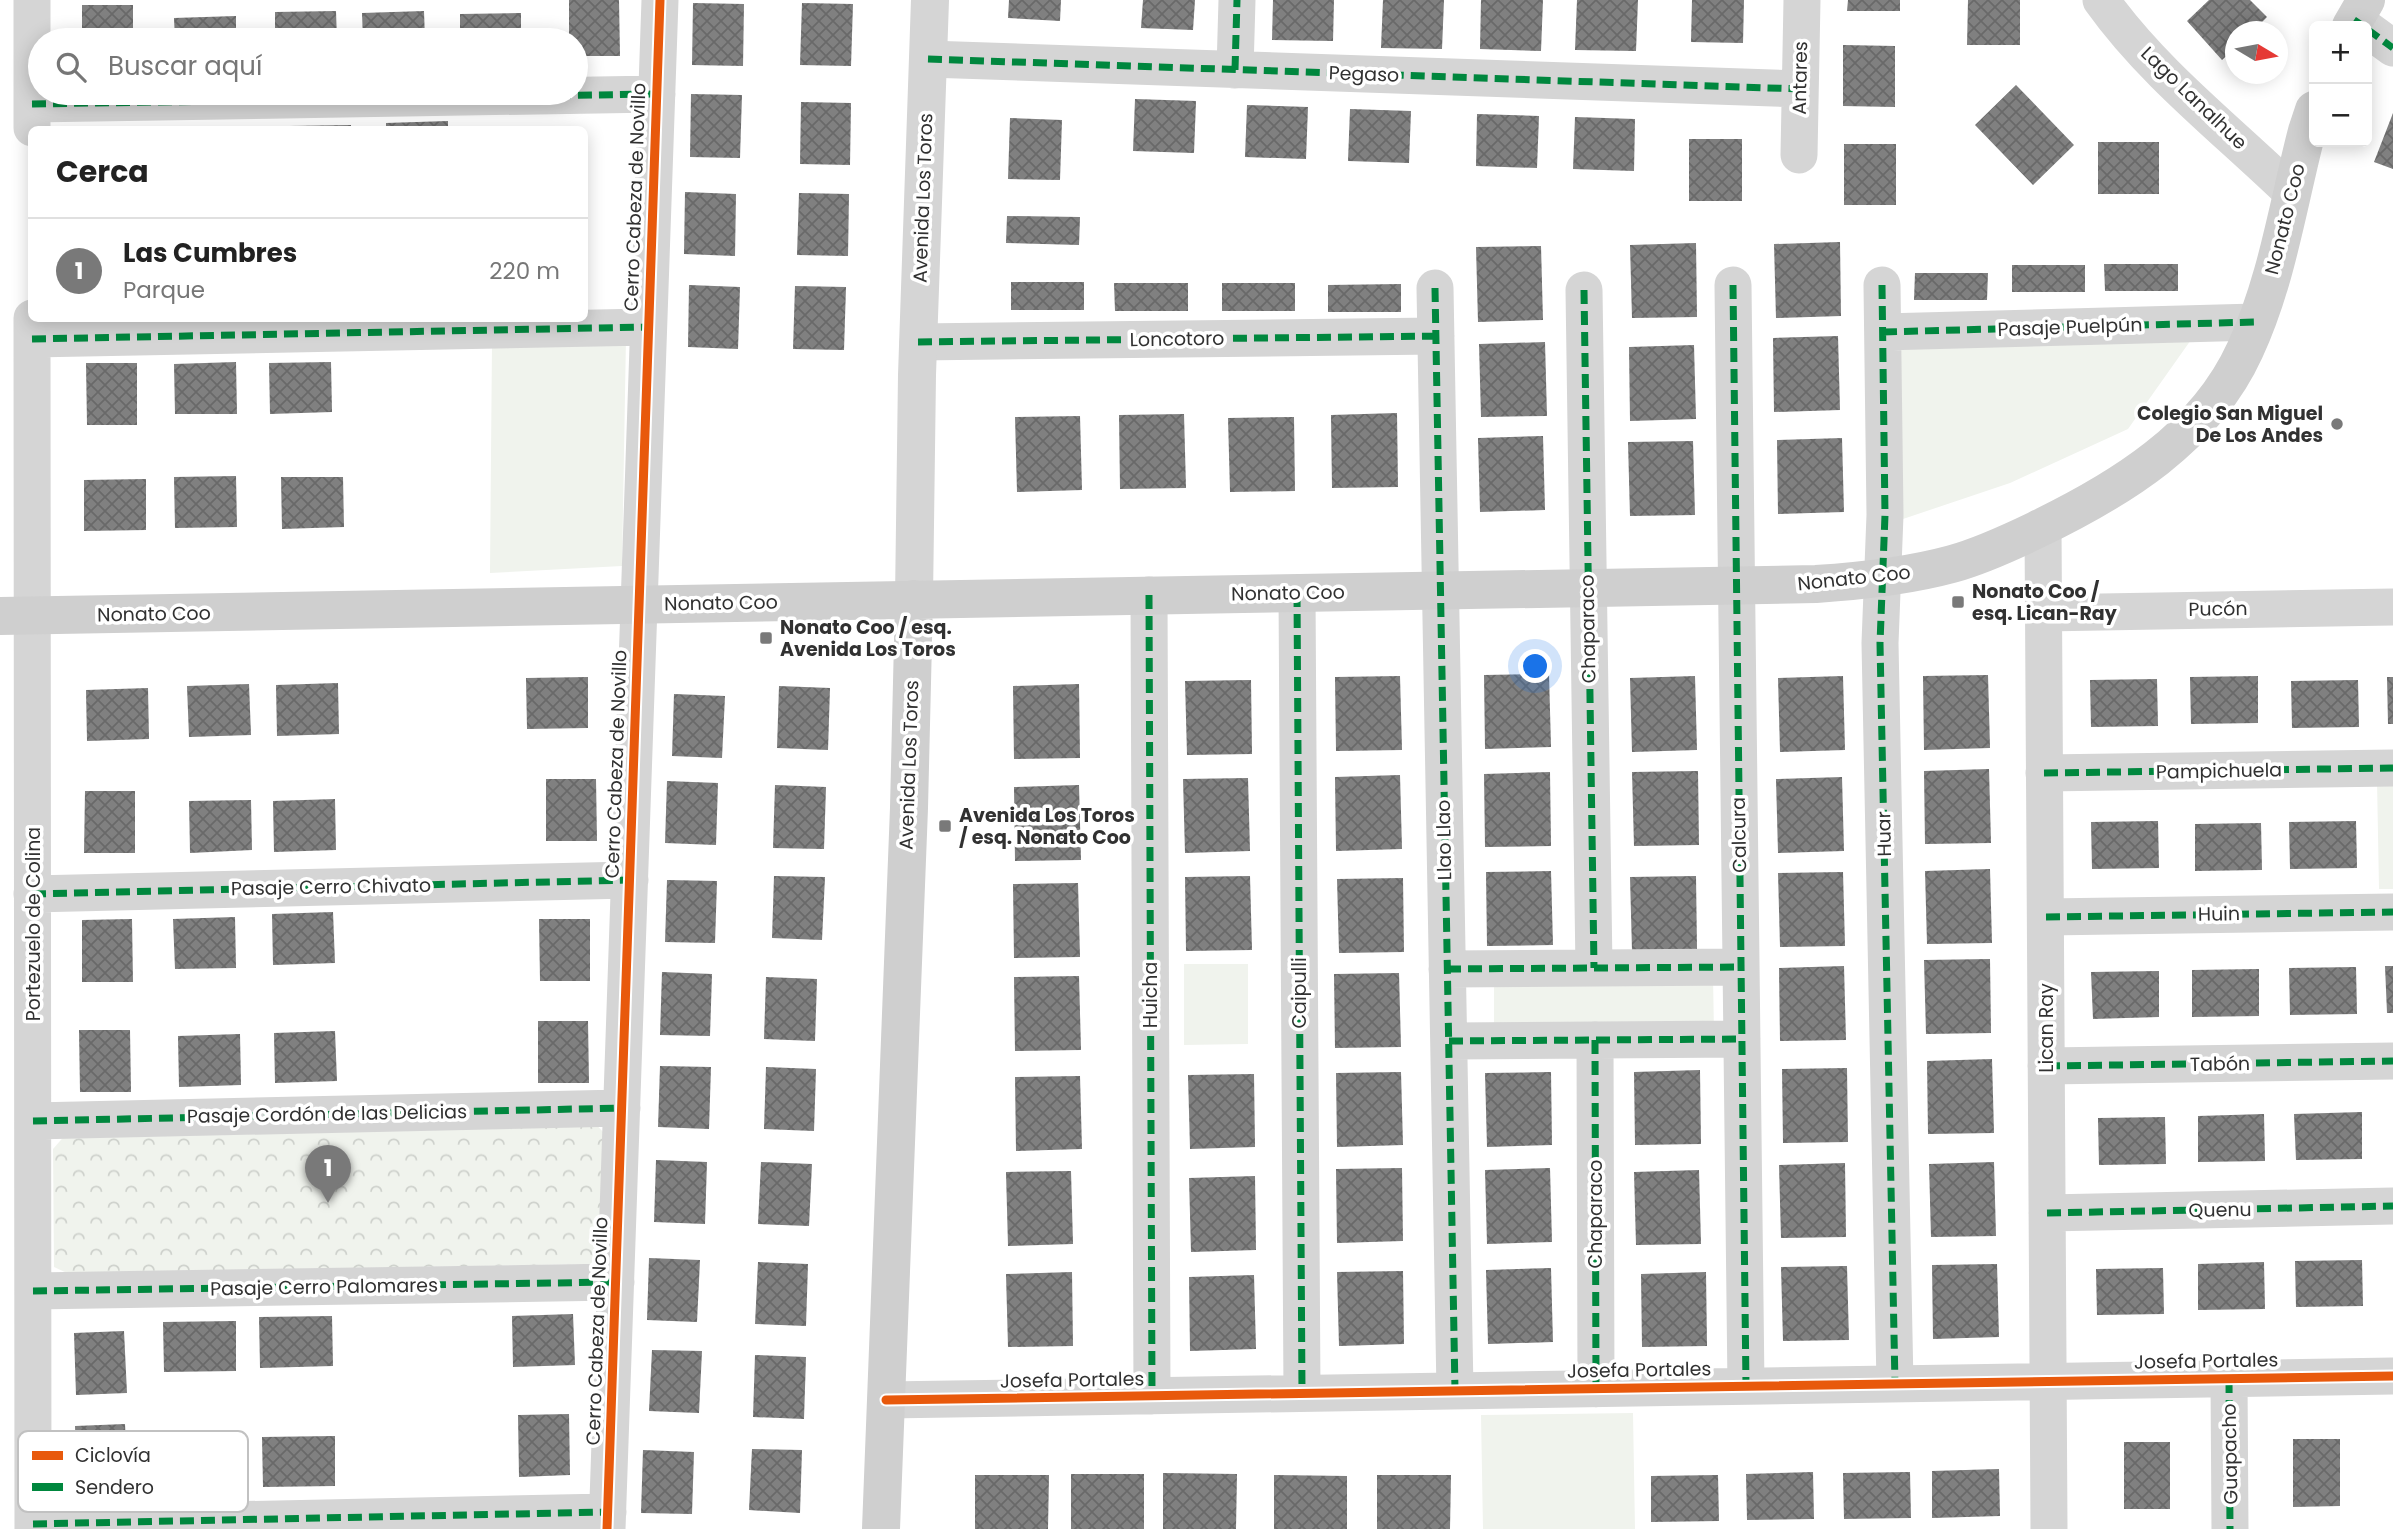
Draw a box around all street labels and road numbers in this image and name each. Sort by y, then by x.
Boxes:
street label: Lago Lanalhue [2135,40,2253,156]
street label: Antares [1786,41,1814,115]
street label: Pegaso [1328,59,1400,89]
street label: Cerro Cabeza de Novillo [618,82,652,312]
street label: Avenida Los Toros [907,113,939,283]
street label: Nonato Coo [2258,161,2312,277]
street label: Pasaje Puelpún [1997,311,2143,343]
street label: Loncotoro [1129,325,1225,353]
street label: Nonato Coo [1796,559,1912,597]
street label: Chaparaco [1574,574,1602,684]
street label: Nonato Coo [1231,579,1345,607]
street label: Nonato Coo [664,589,778,617]
street label: Pucón [2188,595,2248,623]
street label: Nonato Coo [97,600,211,628]
street label: Cerro Cabeza de Novillo [599,649,633,879]
street label: Avenida Los Toros [893,680,925,850]
street label: Pampichuela [2156,756,2282,786]
street label: Calcura [1725,797,1753,873]
street label: Llao Llao [1430,799,1458,881]
street label: Huar [1870,811,1898,857]
street label: Portezuelo de Colina [20,827,47,1021]
street label: Pasaje Cerro Chivato [231,872,431,902]
street label: Huin [2198,900,2240,928]
street label: Caipulli [1286,957,1313,1029]
street label: Huicha [1137,962,1164,1028]
street label: Lican Ray [2033,983,2060,1073]
street label: Tabón [2190,1050,2250,1078]
street label: Pasaje Cordón de las Delicias [187,1098,467,1130]
street label: Chaparaco [1582,1160,1609,1268]
street label: Quenu [2188,1196,2252,1224]
street label: Cerro Cabeza de Novillo [580,1216,614,1446]
street label: Pasaje Cerro Palomares [210,1272,438,1302]
street label: Josefa Portales [2134,1346,2278,1376]
street label: Josefa Portales [1567,1355,1711,1385]
street label: Josefa Portales [1000,1365,1144,1395]
street label: Guapacho [2216,1403,2244,1505]

